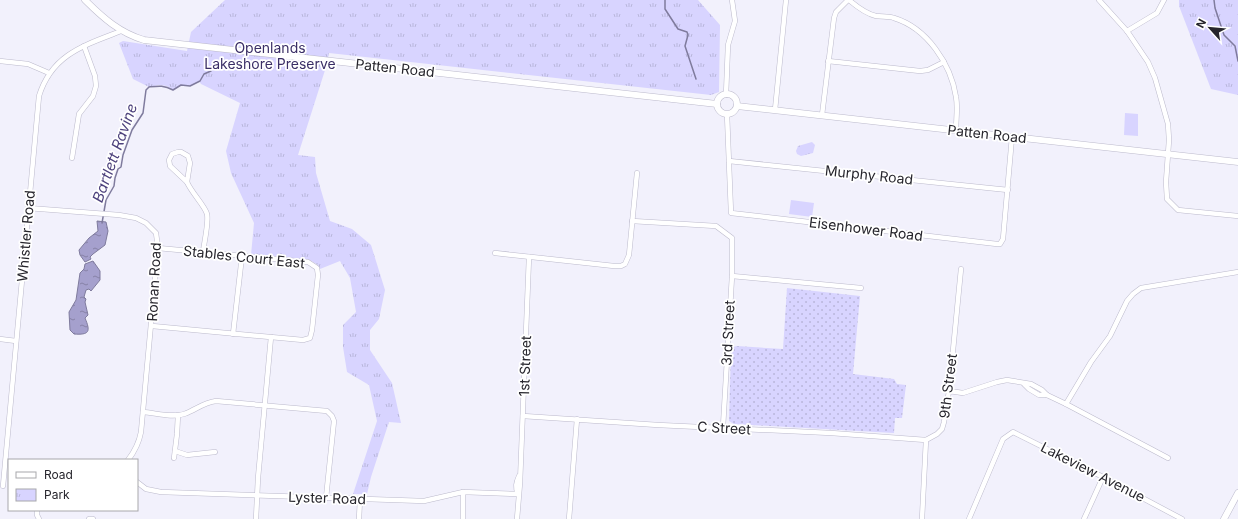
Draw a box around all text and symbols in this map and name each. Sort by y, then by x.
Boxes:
north arrow [1190,8,1230,48]
text: N [1193,17,1209,30]
park label: Openlands Lakeshore Preserve [204,39,336,72]
street label: Patten Road [355,55,436,80]
water label: Bartlett Ravine [88,101,141,205]
street label: Patten Road [947,121,1028,146]
street label: Murphy Road [824,161,914,188]
street label: Whistler Road [13,189,38,283]
street label: Eisenhower Road [808,213,924,244]
street label: Ronan Road [143,242,164,322]
street label: Stables Court East [182,242,306,271]
street label: 3rd Street [717,299,738,366]
street label: 1st Street [515,335,534,397]
street label: 9th Street [935,352,960,419]
street label: C Street [697,418,752,437]
street label: Lakeview Avenue [1038,438,1148,505]
legend [8,459,138,511]
text: Road [44,467,73,482]
text: Park [44,487,70,502]
street label: Lyster Road [288,488,366,507]

